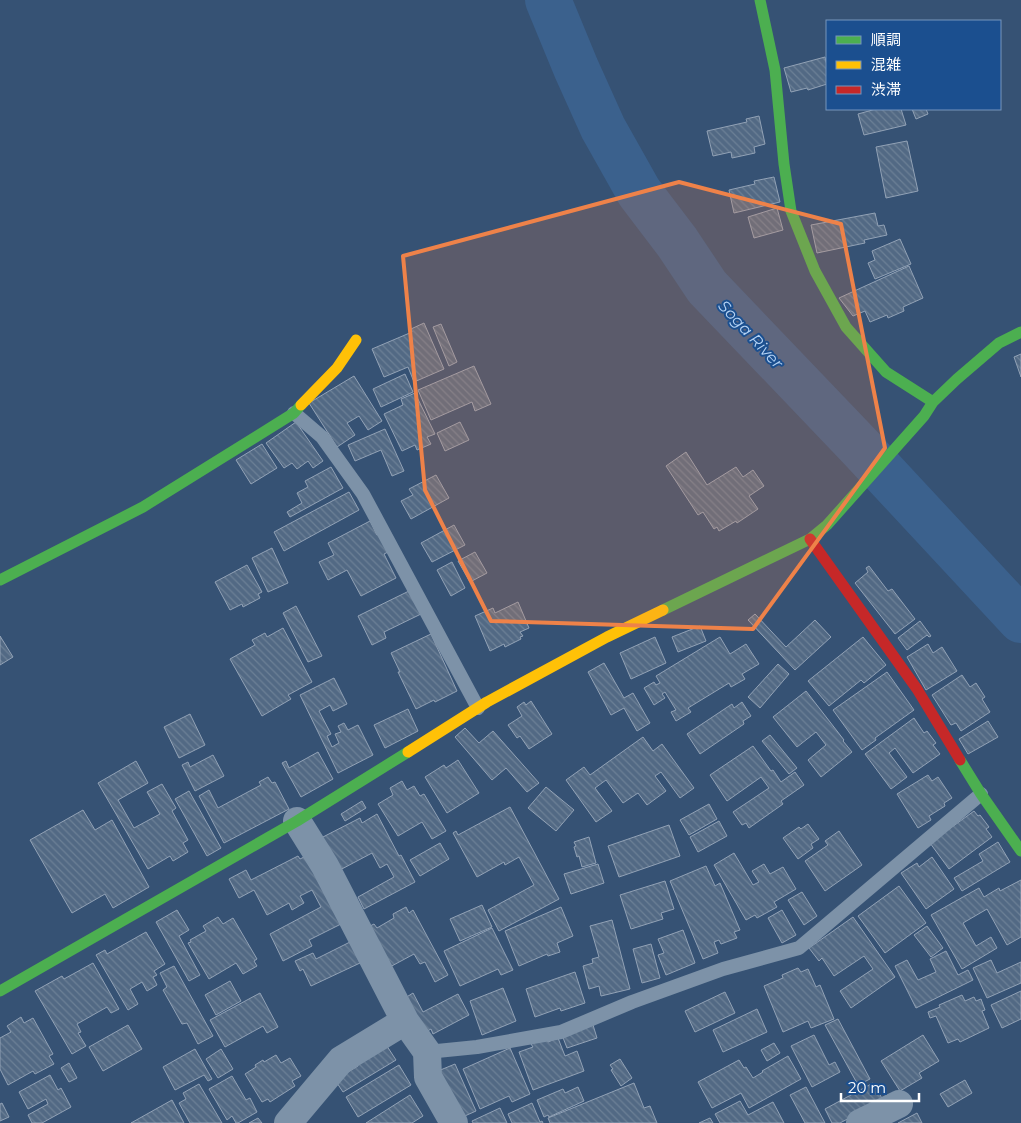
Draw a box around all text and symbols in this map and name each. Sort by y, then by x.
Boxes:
legend [826,20,1001,110]
text: 順調 [871,30,901,49]
text: 混雑 [871,55,901,74]
text: 渋滞 [871,80,901,99]
water label: Soga River [714,296,787,373]
scale bar [841,1070,918,1102]
text: 20 m [848,1078,886,1097]

